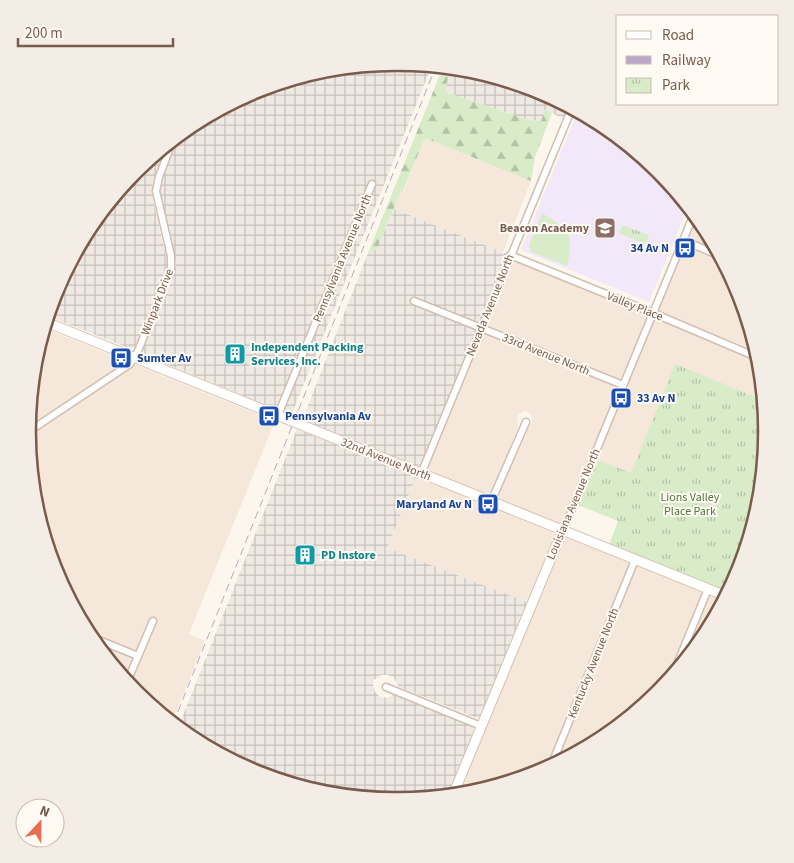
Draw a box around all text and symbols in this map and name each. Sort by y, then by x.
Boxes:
scale bar [18,15,172,47]
legend [616,15,779,105]
text: 200 m [25,23,63,44]
text: Road [662,25,694,46]
text: Railway [662,50,711,71]
text: Park [662,75,691,96]
street label: Pennsylvania Avenue North [309,191,376,325]
school or university icon: Beacon Academy [593,216,617,240]
place label: Beacon Academy [500,220,590,237]
bus stop icon: 34 Av N [673,236,697,260]
place label: 34 Av N [631,240,669,257]
street label: Nevada Avenue North [462,252,519,359]
street label: Winpark Drive [137,266,178,338]
street label: Valley Place [604,287,665,325]
street label: 33rd Avenue North [499,329,592,380]
place label: Independent Packing Services, Inc. [251,339,364,370]
building icon: Independent Packing Services, Inc. [223,342,247,366]
bus stop icon: Sumter Av [109,346,133,370]
place label: Sumter Av [137,350,192,367]
bus stop icon: 33 Av N [609,386,633,410]
place label: 33 Av N [637,390,675,407]
bus stop icon: Pennsylvania Av [257,404,281,428]
place label: Pennsylvania Av [285,408,372,425]
street label: 32nd Avenue North [338,434,433,485]
street label: Louisiana Avenue North [542,446,605,562]
park label: Lions Valley Place Park [661,489,720,520]
bus stop icon: Maryland Av N [476,492,500,516]
place label: Maryland Av N [396,496,472,513]
building icon: PD Instore [293,543,317,567]
place label: PD Instore [321,547,376,564]
street label: Kentucky Avenue North [564,605,623,721]
north arrow [15,798,65,848]
text: N [36,801,53,823]

